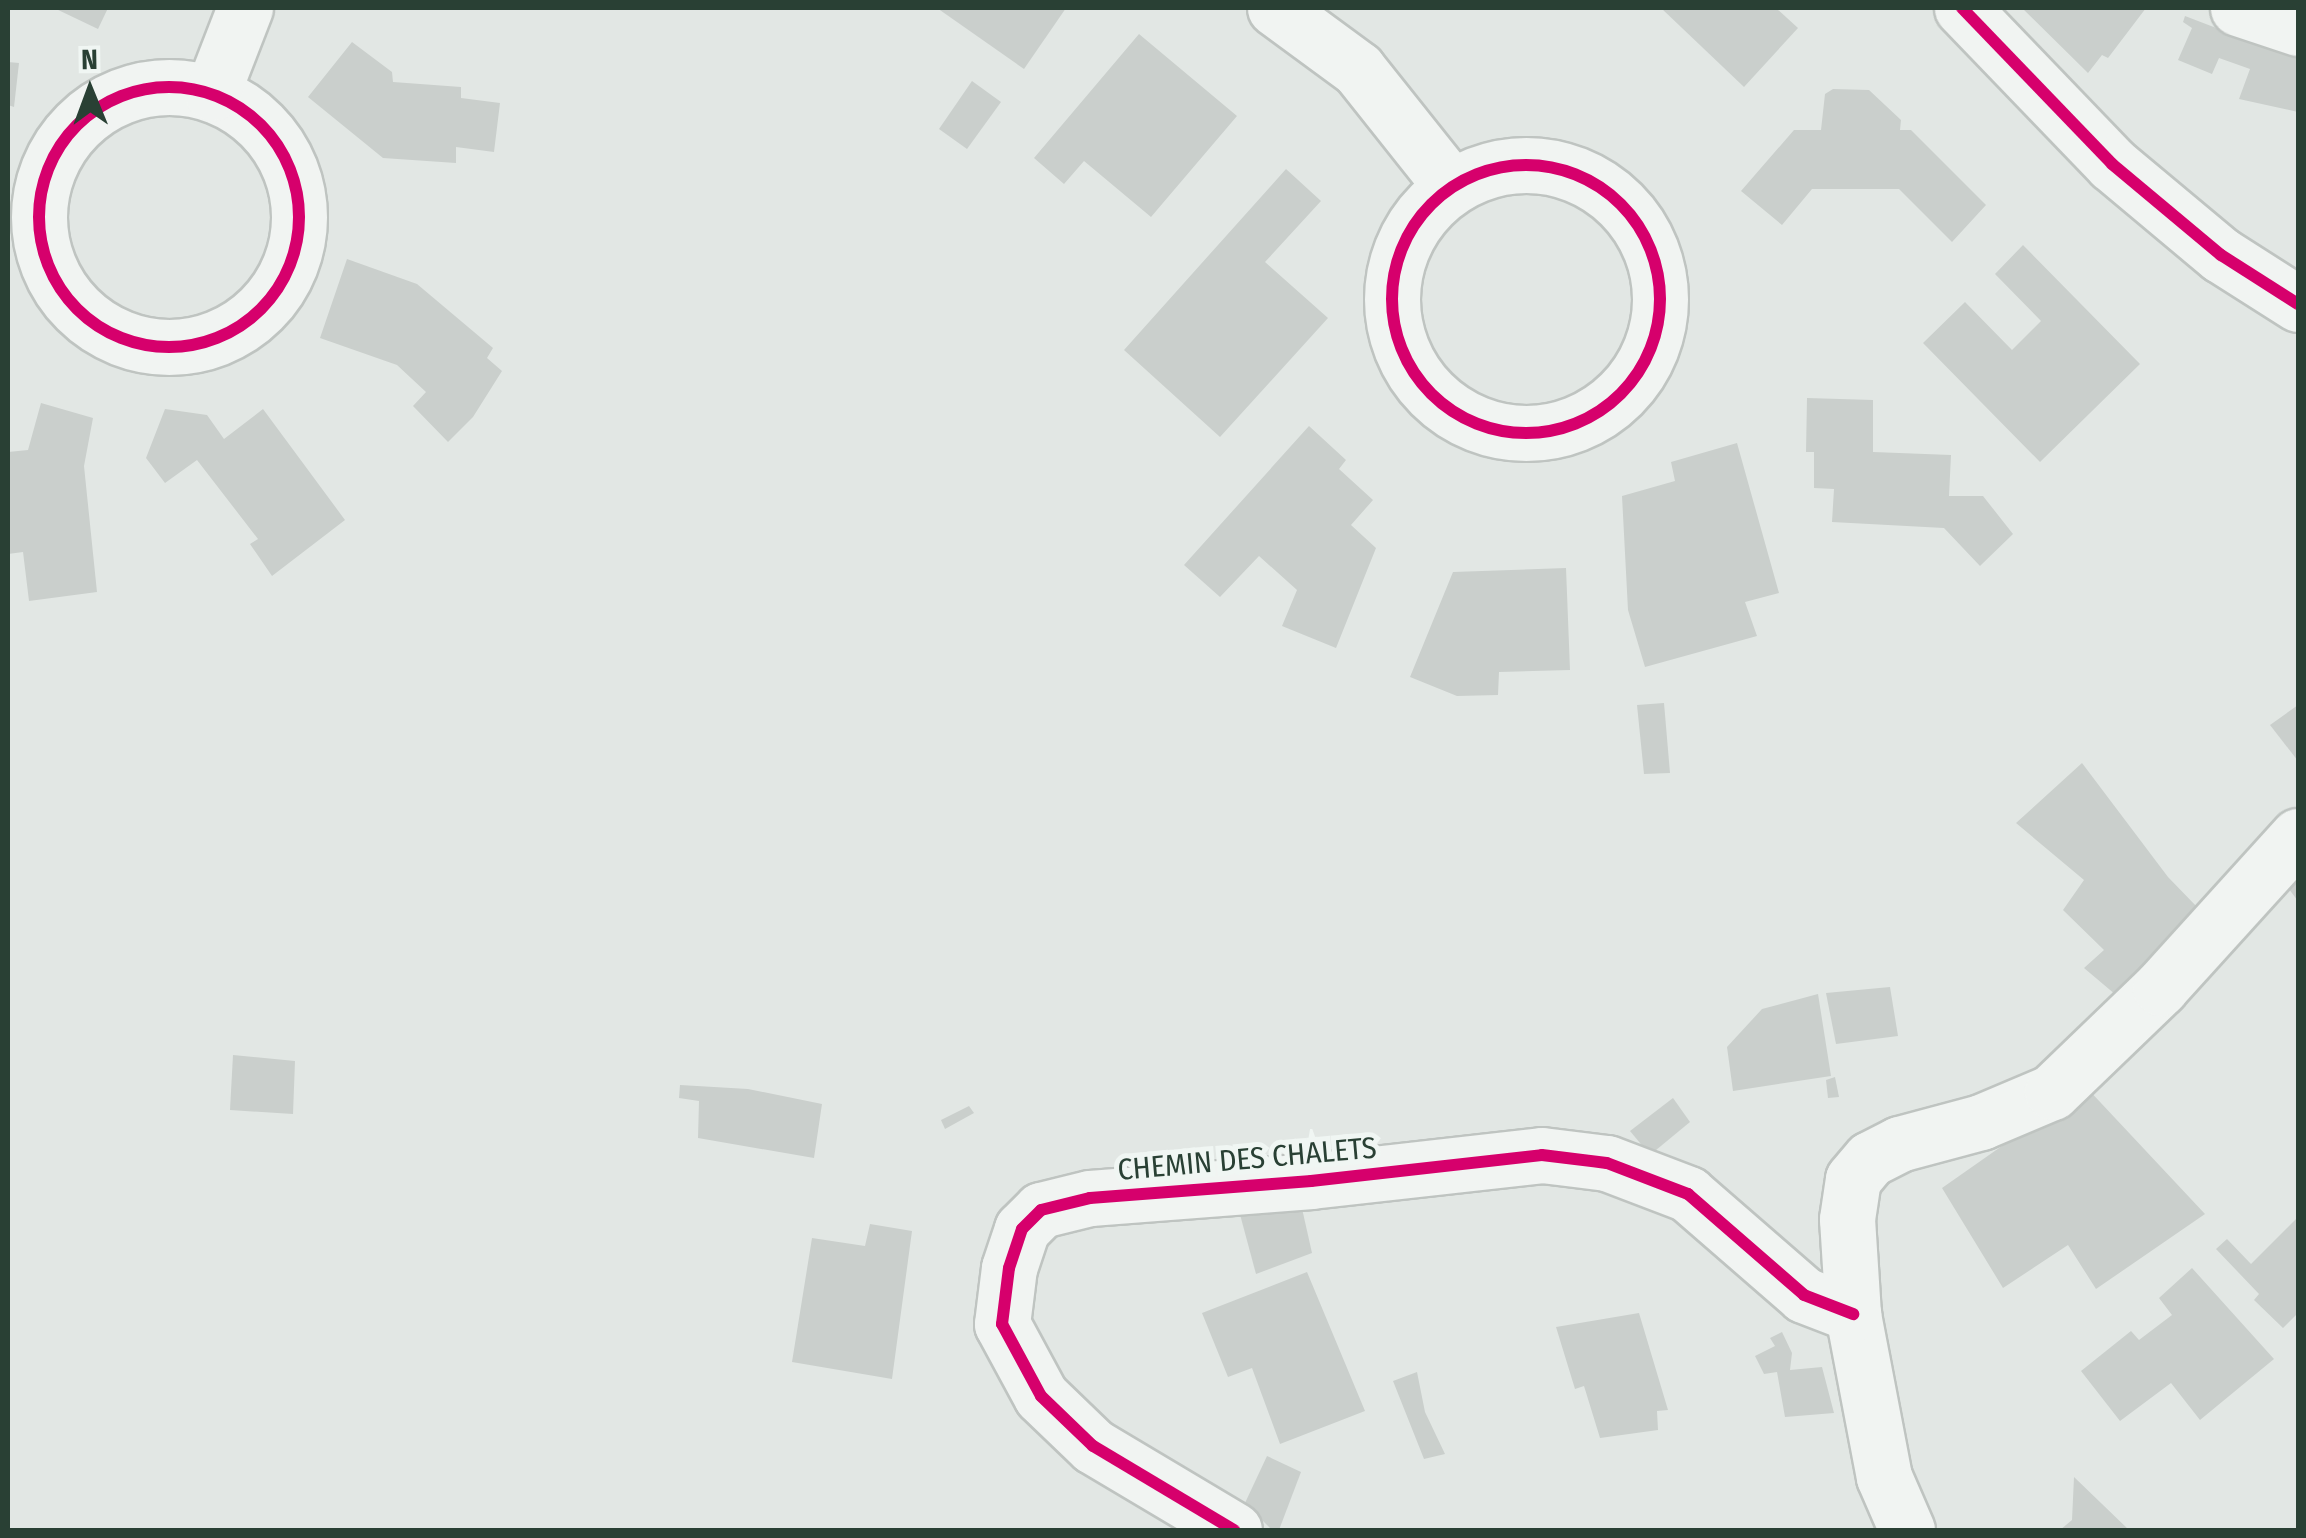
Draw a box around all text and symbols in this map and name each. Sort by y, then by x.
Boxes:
north arrow [40,40,140,140]
text: N [81,43,98,76]
street label: CHEMIN DES CHALETS [1116,1130,1378,1188]

